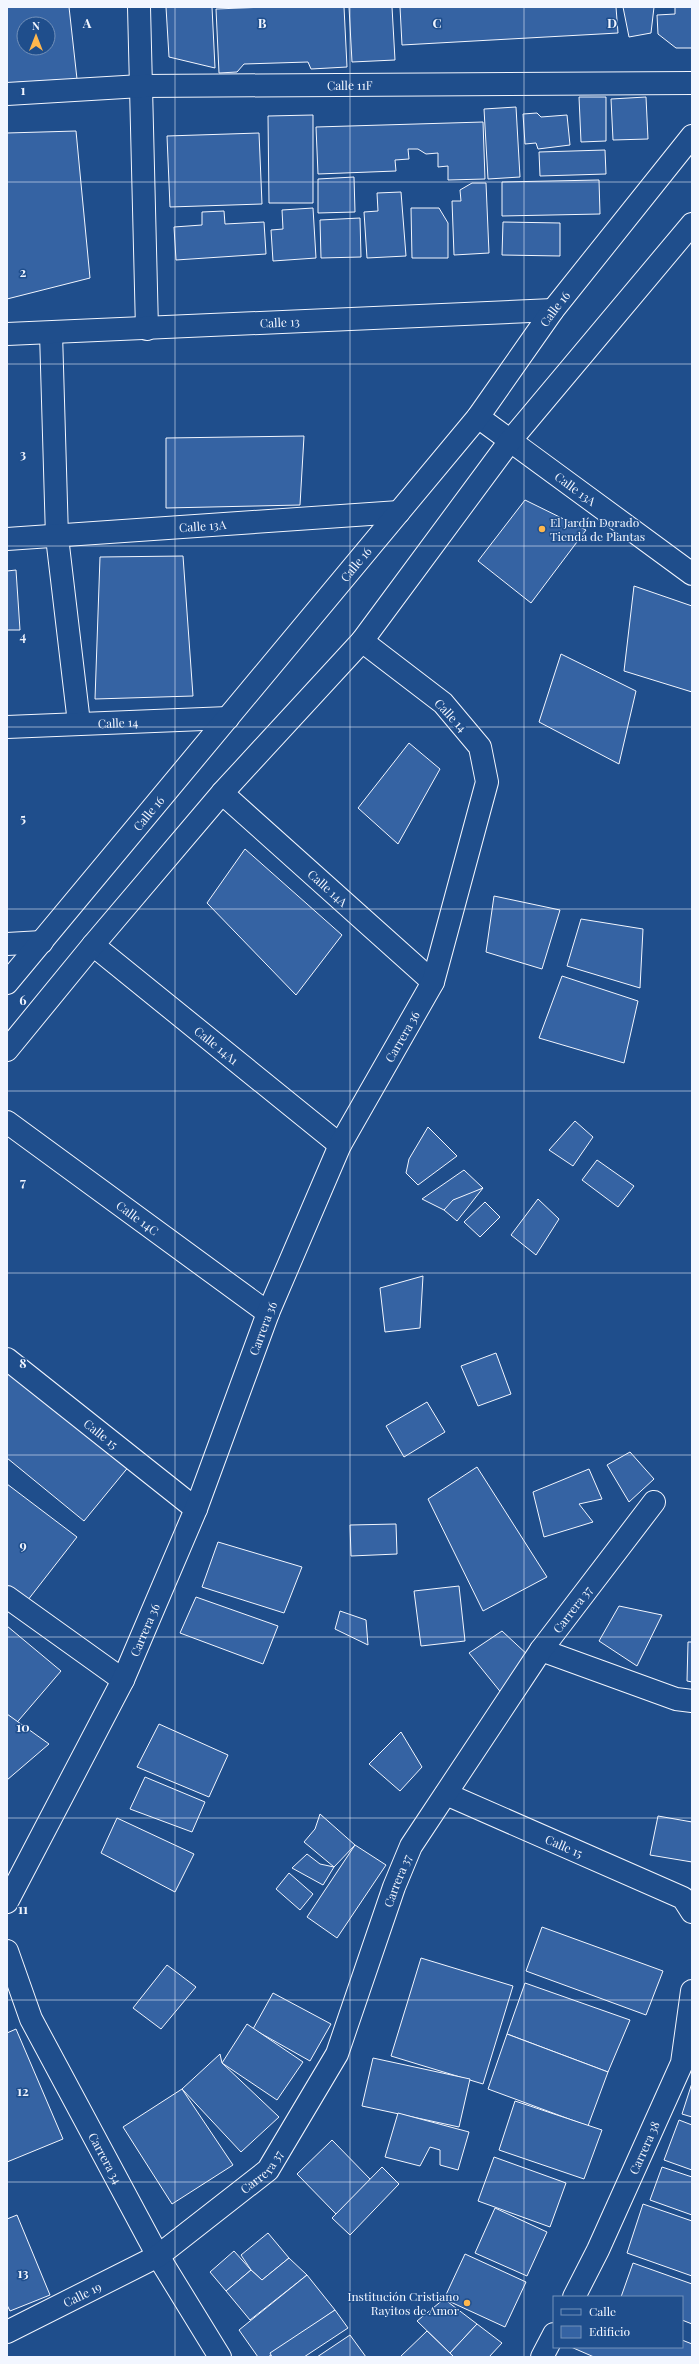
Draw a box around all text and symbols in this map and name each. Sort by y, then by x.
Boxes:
text: A [82,14,92,31]
text: B [258,14,267,31]
text: C [432,14,442,31]
text: D [607,14,617,31]
north arrow [16,16,56,56]
text: N [32,18,40,33]
street label: Calle 11F [327,77,373,93]
text: 1 [21,81,26,98]
text: 2 [20,263,27,280]
street label: Calle 16 [536,288,573,330]
street label: Calle 13 [260,313,300,331]
text: 3 [20,445,26,462]
street label: Calle 13A [552,468,600,509]
place label: El Jardín Dorado Tienda de Plantas [550,514,645,544]
street label: Calle 13A [178,516,227,535]
marker: El Jardín Dorado Tienda de Plantas [537,524,547,534]
street label: Calle 16 [336,543,375,585]
text: 4 [20,627,27,644]
street label: Calle 14 [431,695,471,735]
street label: Calle 14 [97,714,139,731]
street label: Calle 16 [129,792,168,834]
text: 5 [20,809,26,826]
street label: Calle 14A [305,866,351,910]
text: 6 [19,991,27,1008]
street label: Carrera 36 [381,1008,423,1065]
street label: Calle 14A1 [191,1022,242,1068]
text: 7 [20,1173,26,1190]
street label: Calle 14C [113,1197,162,1239]
street label: Carrera 36 [245,1299,280,1358]
text: 8 [19,1354,27,1371]
street label: Calle 15 [81,1415,121,1452]
text: 9 [19,1536,27,1553]
street label: Carrera 37 [549,1582,595,1636]
street label: Carrera 36 [126,1601,163,1659]
text: 10 [16,1718,30,1735]
street label: Calle 15 [543,1831,585,1861]
street label: Carrera 37 [380,1852,415,1909]
text: 11 [18,1900,28,1917]
text: 12 [17,2082,29,2099]
street label: Carrera 38 [625,2119,663,2177]
street label: Carrera 34 [85,2130,126,2187]
street label: Carrera 37 [237,2147,286,2197]
text: 13 [17,2264,29,2281]
street label: Calle 19 [60,2278,104,2311]
place label: Institución Cristiano Rayitos de Amor [347,2288,460,2318]
legend [553,2296,683,2348]
marker: Institución Cristiano Rayitos de Amor [462,2298,472,2308]
text: Calle [589,2303,616,2319]
text: Edificio [589,2323,631,2339]

